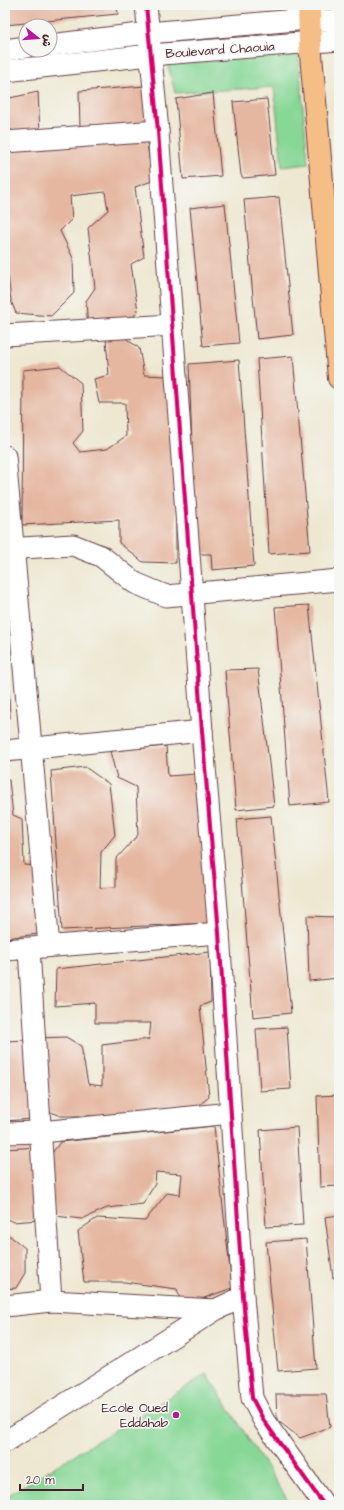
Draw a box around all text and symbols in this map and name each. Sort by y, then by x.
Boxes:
north arrow [18,18,58,58]
text: ش [38,33,56,49]
street label: Boulevard Chaouia [165,37,276,63]
place label: Ecole Oued Eddahab [101,1399,169,1432]
marker: Ecole Oued Eddahab [171,1410,181,1420]
scale bar [20,1466,83,1492]
text: 20 m [26,1472,55,1489]

